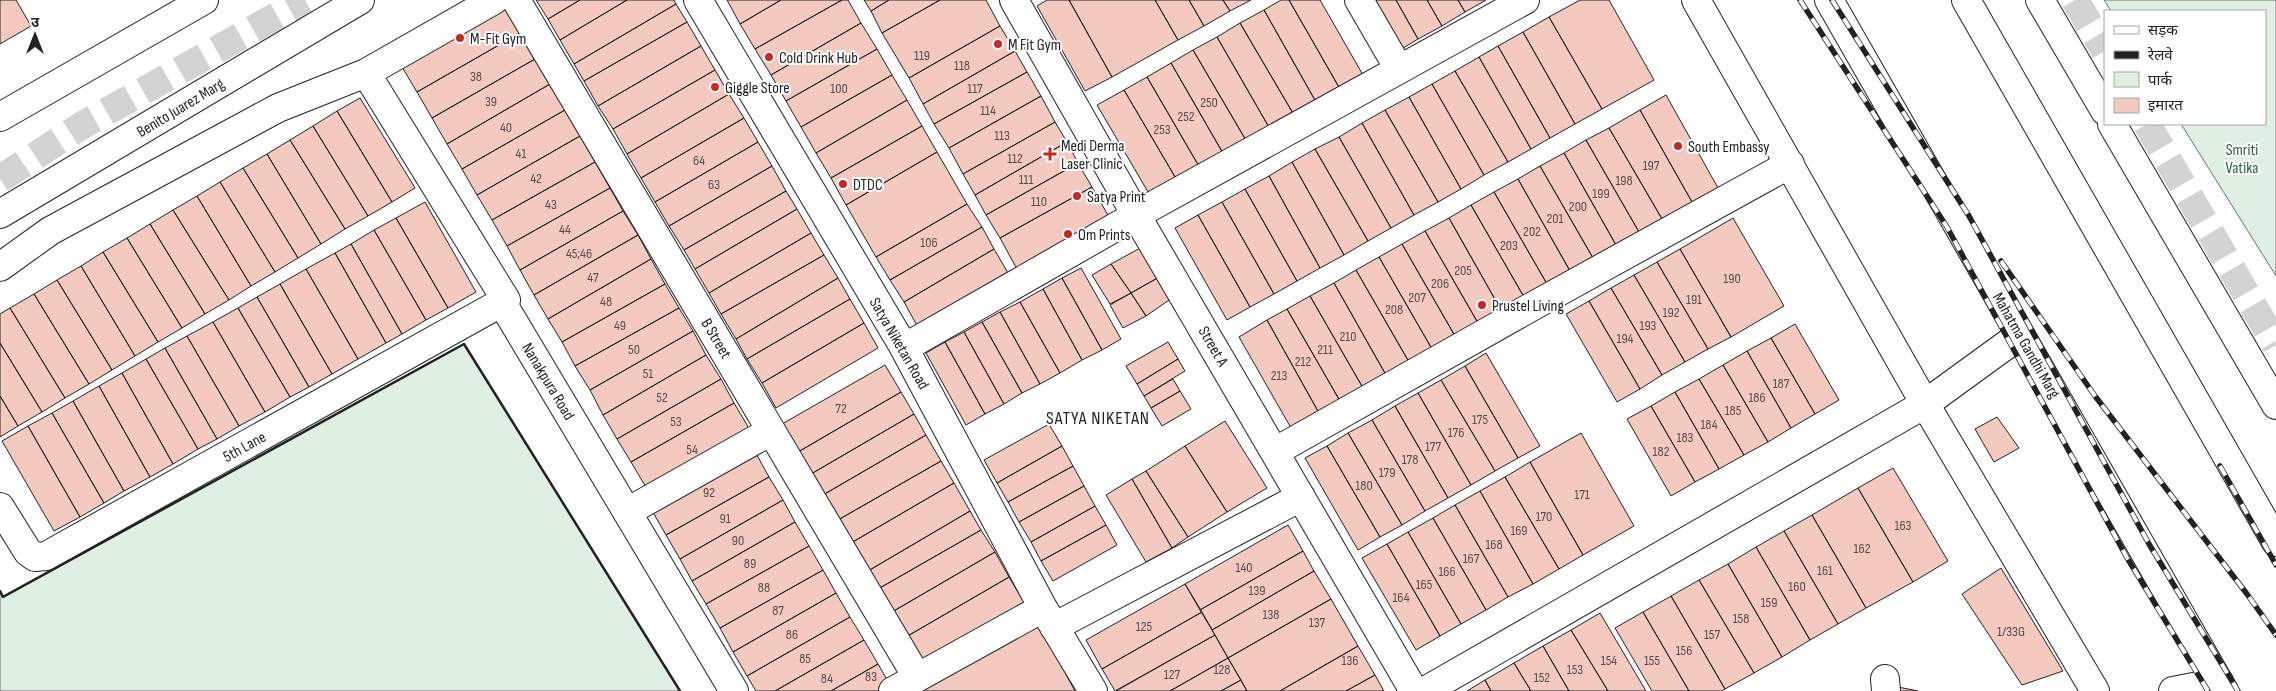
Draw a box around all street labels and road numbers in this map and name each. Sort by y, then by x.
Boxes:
street label: Benito Juarez Marg [134,75,228,142]
street label: Mahatma Gandhi Marg [1988,290,2064,402]
street label: Satya Niketan Road [865,294,933,393]
street label: B Street [696,315,735,362]
street label: Street A [1194,323,1232,370]
street label: Nanakpura Road [517,340,578,424]
street label: 5th Lane [220,428,269,467]

